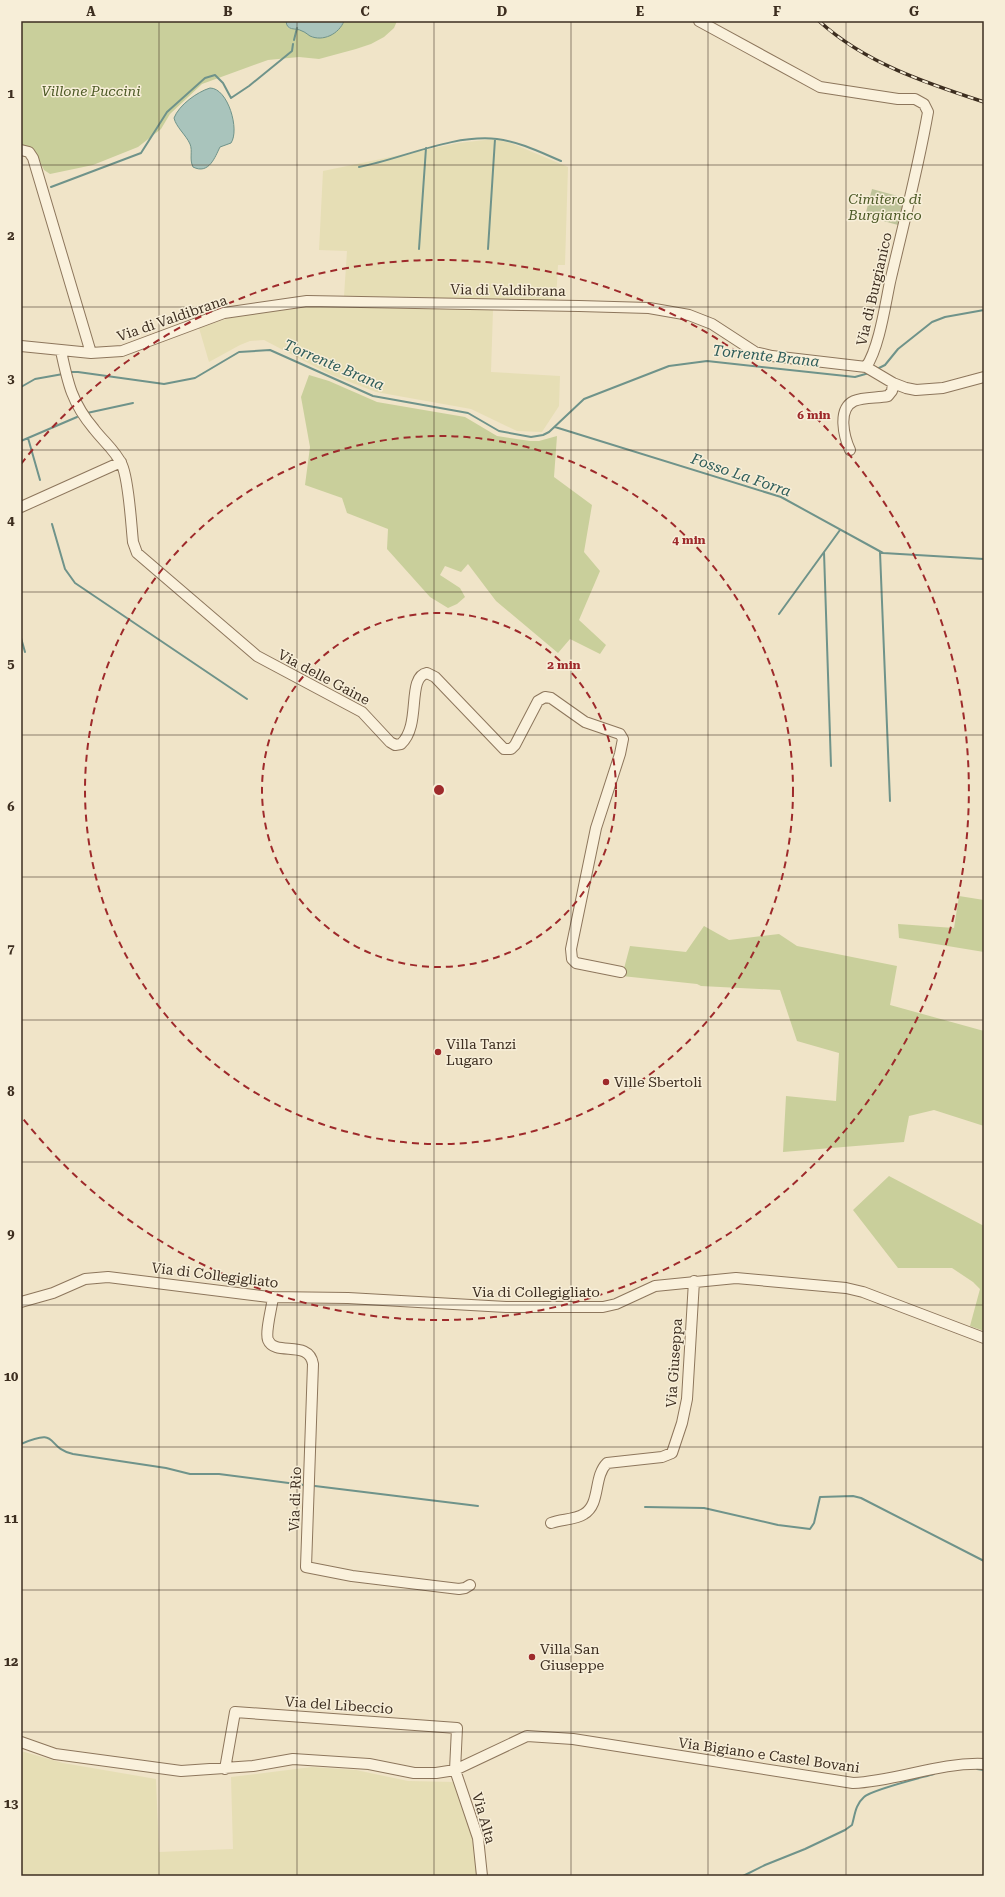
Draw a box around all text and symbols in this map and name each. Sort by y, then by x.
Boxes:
text: A [86,4,96,19]
text: B [223,4,233,19]
text: C [360,4,370,19]
text: D [497,4,507,19]
text: E [636,4,644,19]
text: F [773,4,781,19]
text: G [909,4,919,19]
park label: Villone Puccini [41,83,141,99]
text: 1 [7,86,15,101]
park label: Cimitero di Burgianico [847,191,922,223]
text: 2 [7,228,15,243]
street label: Via di Burgianico [853,231,895,347]
street label: Via di Valdibrana [450,281,566,299]
street label: Via di Valdibrana [115,292,230,344]
water label: Torrente Brana [281,336,387,394]
water label: Torrente Brana [712,341,820,371]
text: 3 [7,371,15,386]
text: 6 min [797,408,831,422]
water label: Fosso La Forra [688,449,793,501]
text: 4 [7,513,15,528]
text: 4 min [672,533,706,547]
street label: Via delle Gaine [275,646,373,708]
text: 5 [7,656,15,671]
text: 2 min [547,658,581,672]
centre of rings [432,783,446,797]
text: 6 [7,799,15,814]
text: 7 [7,941,15,956]
place label: Villa Tanzi Lugaro [446,1036,517,1068]
marker: Villa Tanzi Lugaro [433,1047,443,1057]
place label: Ville Sbertoli [614,1074,703,1090]
marker: Ville Sbertoli [601,1077,611,1087]
text: 8 [7,1084,15,1099]
text: 9 [7,1226,15,1241]
street label: Via di Collegigliato [151,1259,279,1291]
street label: Via di Collegigliato [472,1284,600,1300]
street label: Via Giuseppa [663,1317,685,1408]
text: 10 [4,1369,18,1384]
street label: Via di Rio [286,1466,304,1532]
text: 11 [4,1511,18,1526]
place label: Villa San Giuseppe [540,1641,605,1673]
marker: Villa San Giuseppe [527,1652,537,1662]
text: 12 [4,1654,18,1669]
street label: Via del Libeccio [284,1693,394,1717]
street label: Via Bigiano e Castel Bovani [677,1734,861,1776]
street label: Via Alta [469,1791,499,1846]
text: 13 [4,1796,18,1811]

